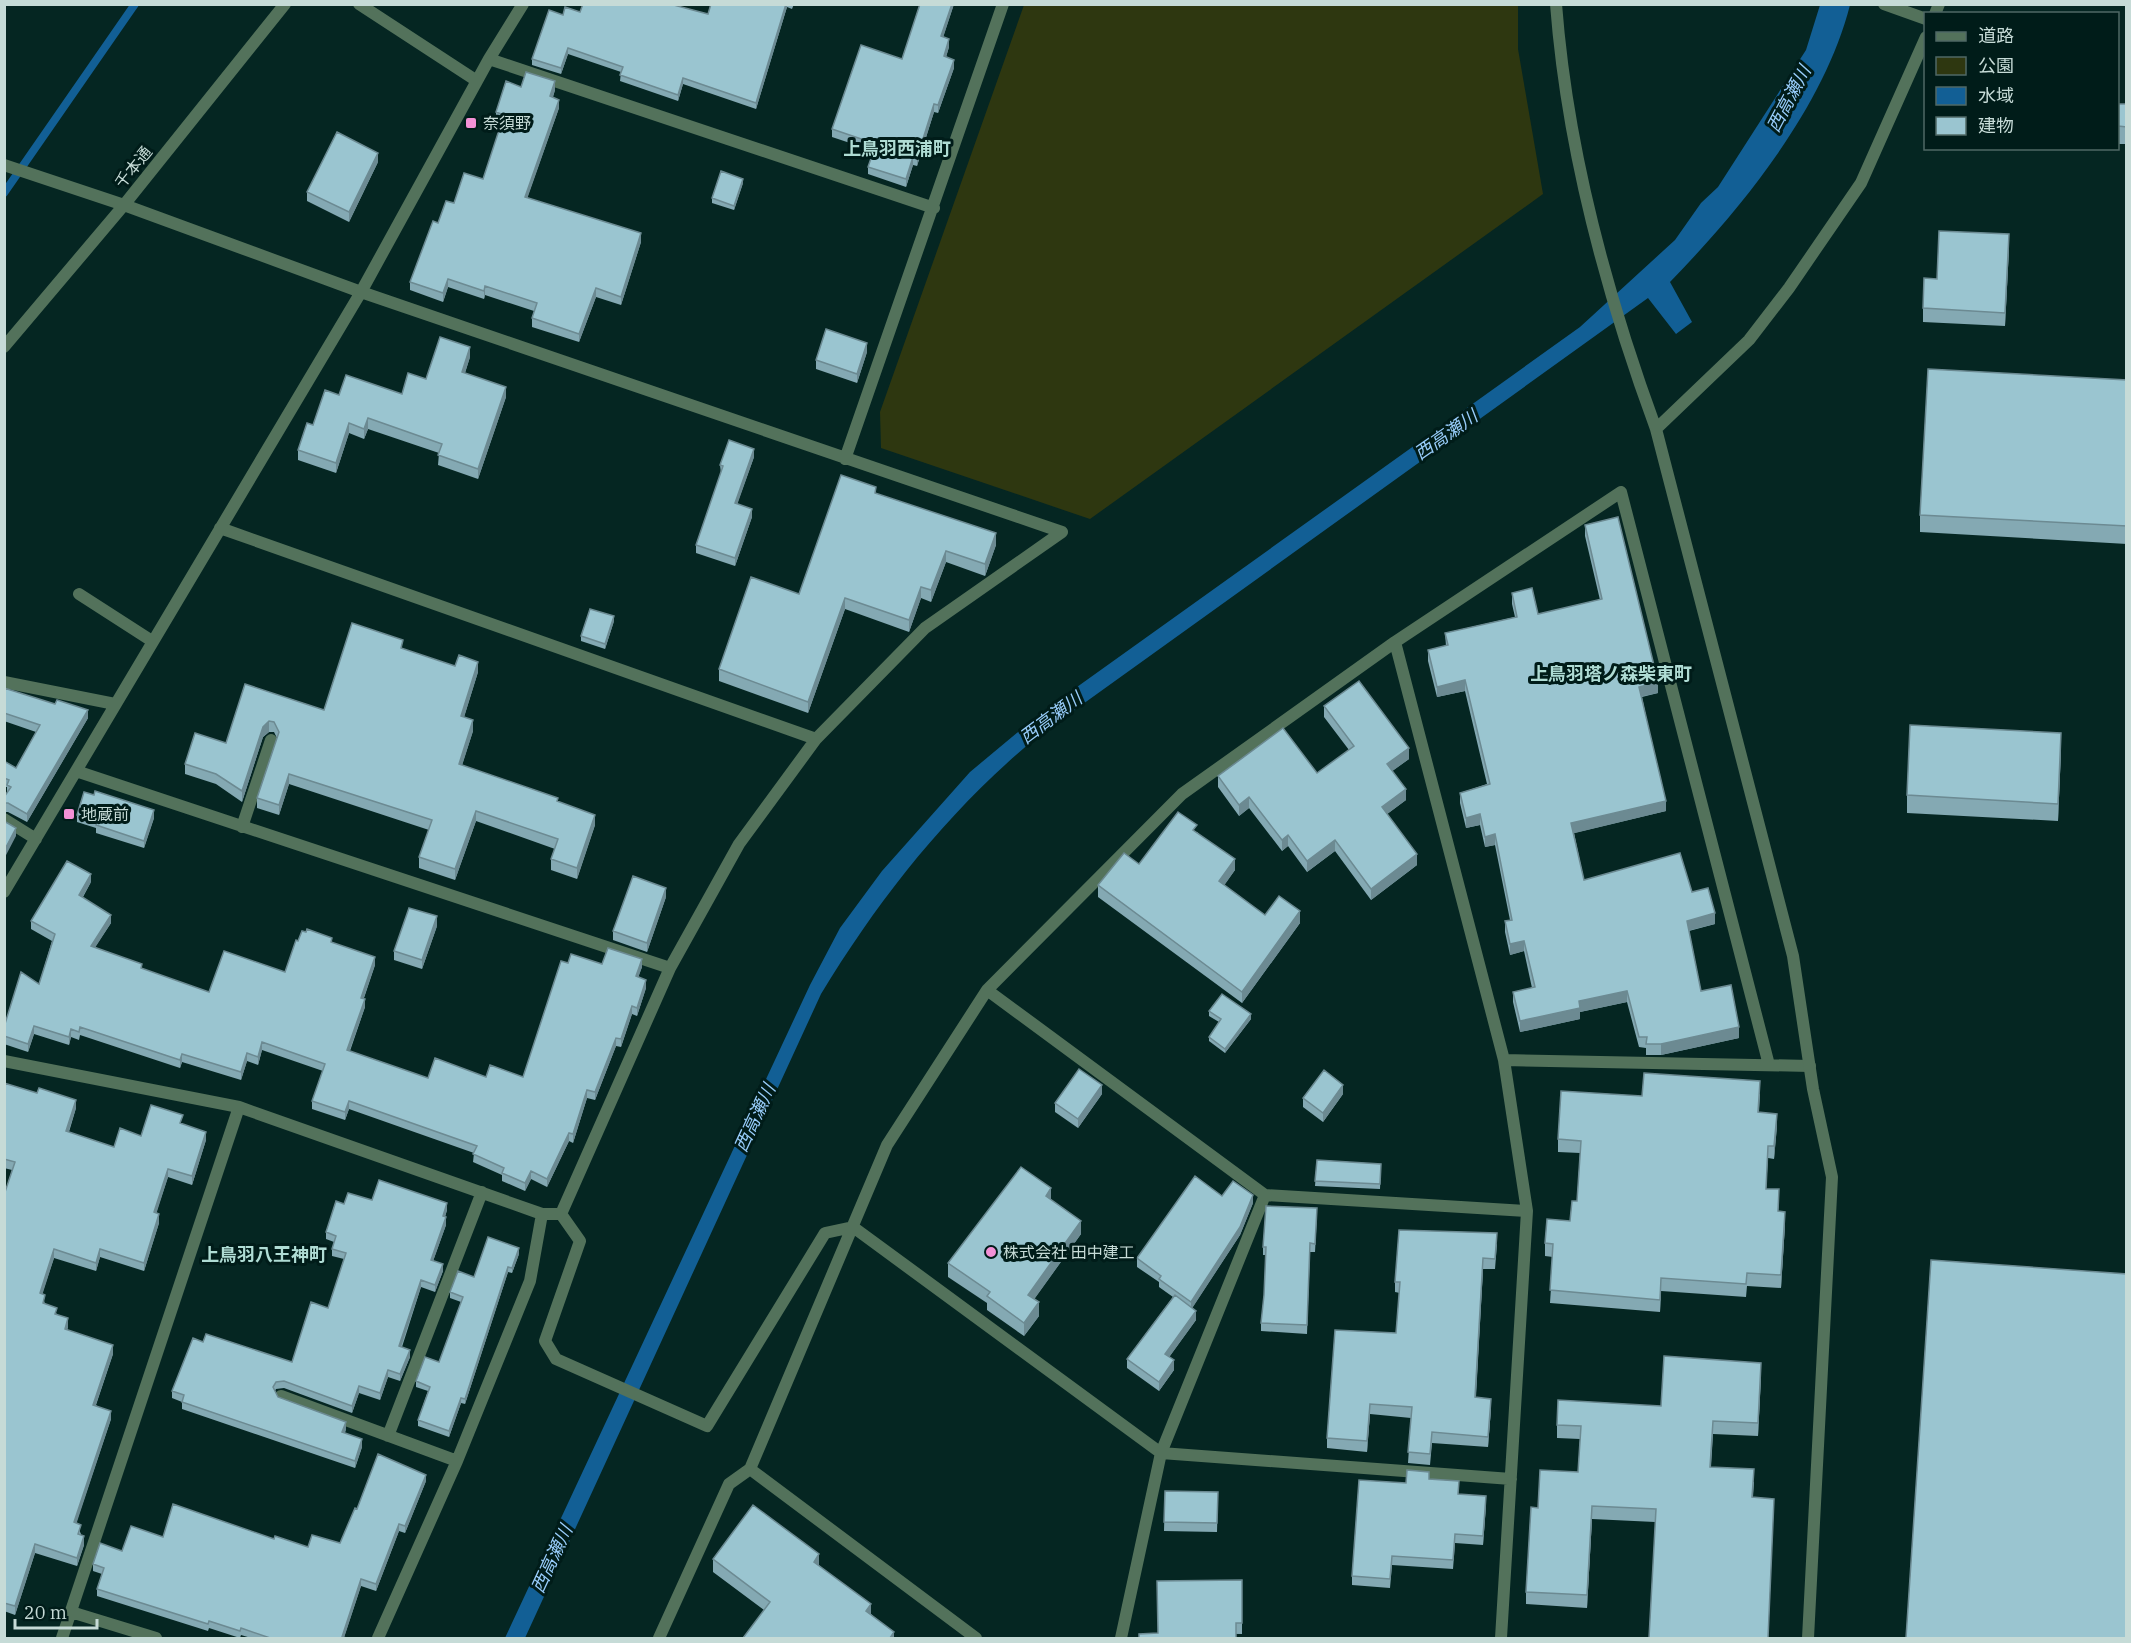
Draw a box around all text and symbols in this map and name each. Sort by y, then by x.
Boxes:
legend [1924,12,2119,150]
text: 道路 [1978,24,2014,47]
text: 公園 [1978,54,2014,77]
water label: 西高瀬川 [1762,60,1817,136]
text: 水域 [1978,84,2014,107]
place label: 奈須野 [483,113,531,133]
text: 建物 [1978,114,2014,137]
marker: 奈須野 [464,116,478,130]
district label: 上鳥羽西浦町 [843,137,951,160]
street label: 千本通 [110,142,156,192]
water label: 西高瀬川 [1410,403,1483,465]
district label: 上鳥羽塔ノ森柴東町 [1530,662,1692,685]
water label: 西高瀬川 [1015,686,1088,748]
place label: 地蔵前 [81,804,129,824]
marker: 地蔵前 [62,807,76,821]
water label: 西高瀬川 [729,1078,781,1155]
place label: 株式会社 田中建工 [1003,1242,1135,1262]
district label: 上鳥羽八王神町 [201,1243,327,1266]
marker: 株式会社 田中建工 [984,1245,998,1259]
water label: 西高瀬川 [526,1519,578,1596]
scale bar [15,1592,98,1630]
text: 20 m [24,1601,67,1624]

